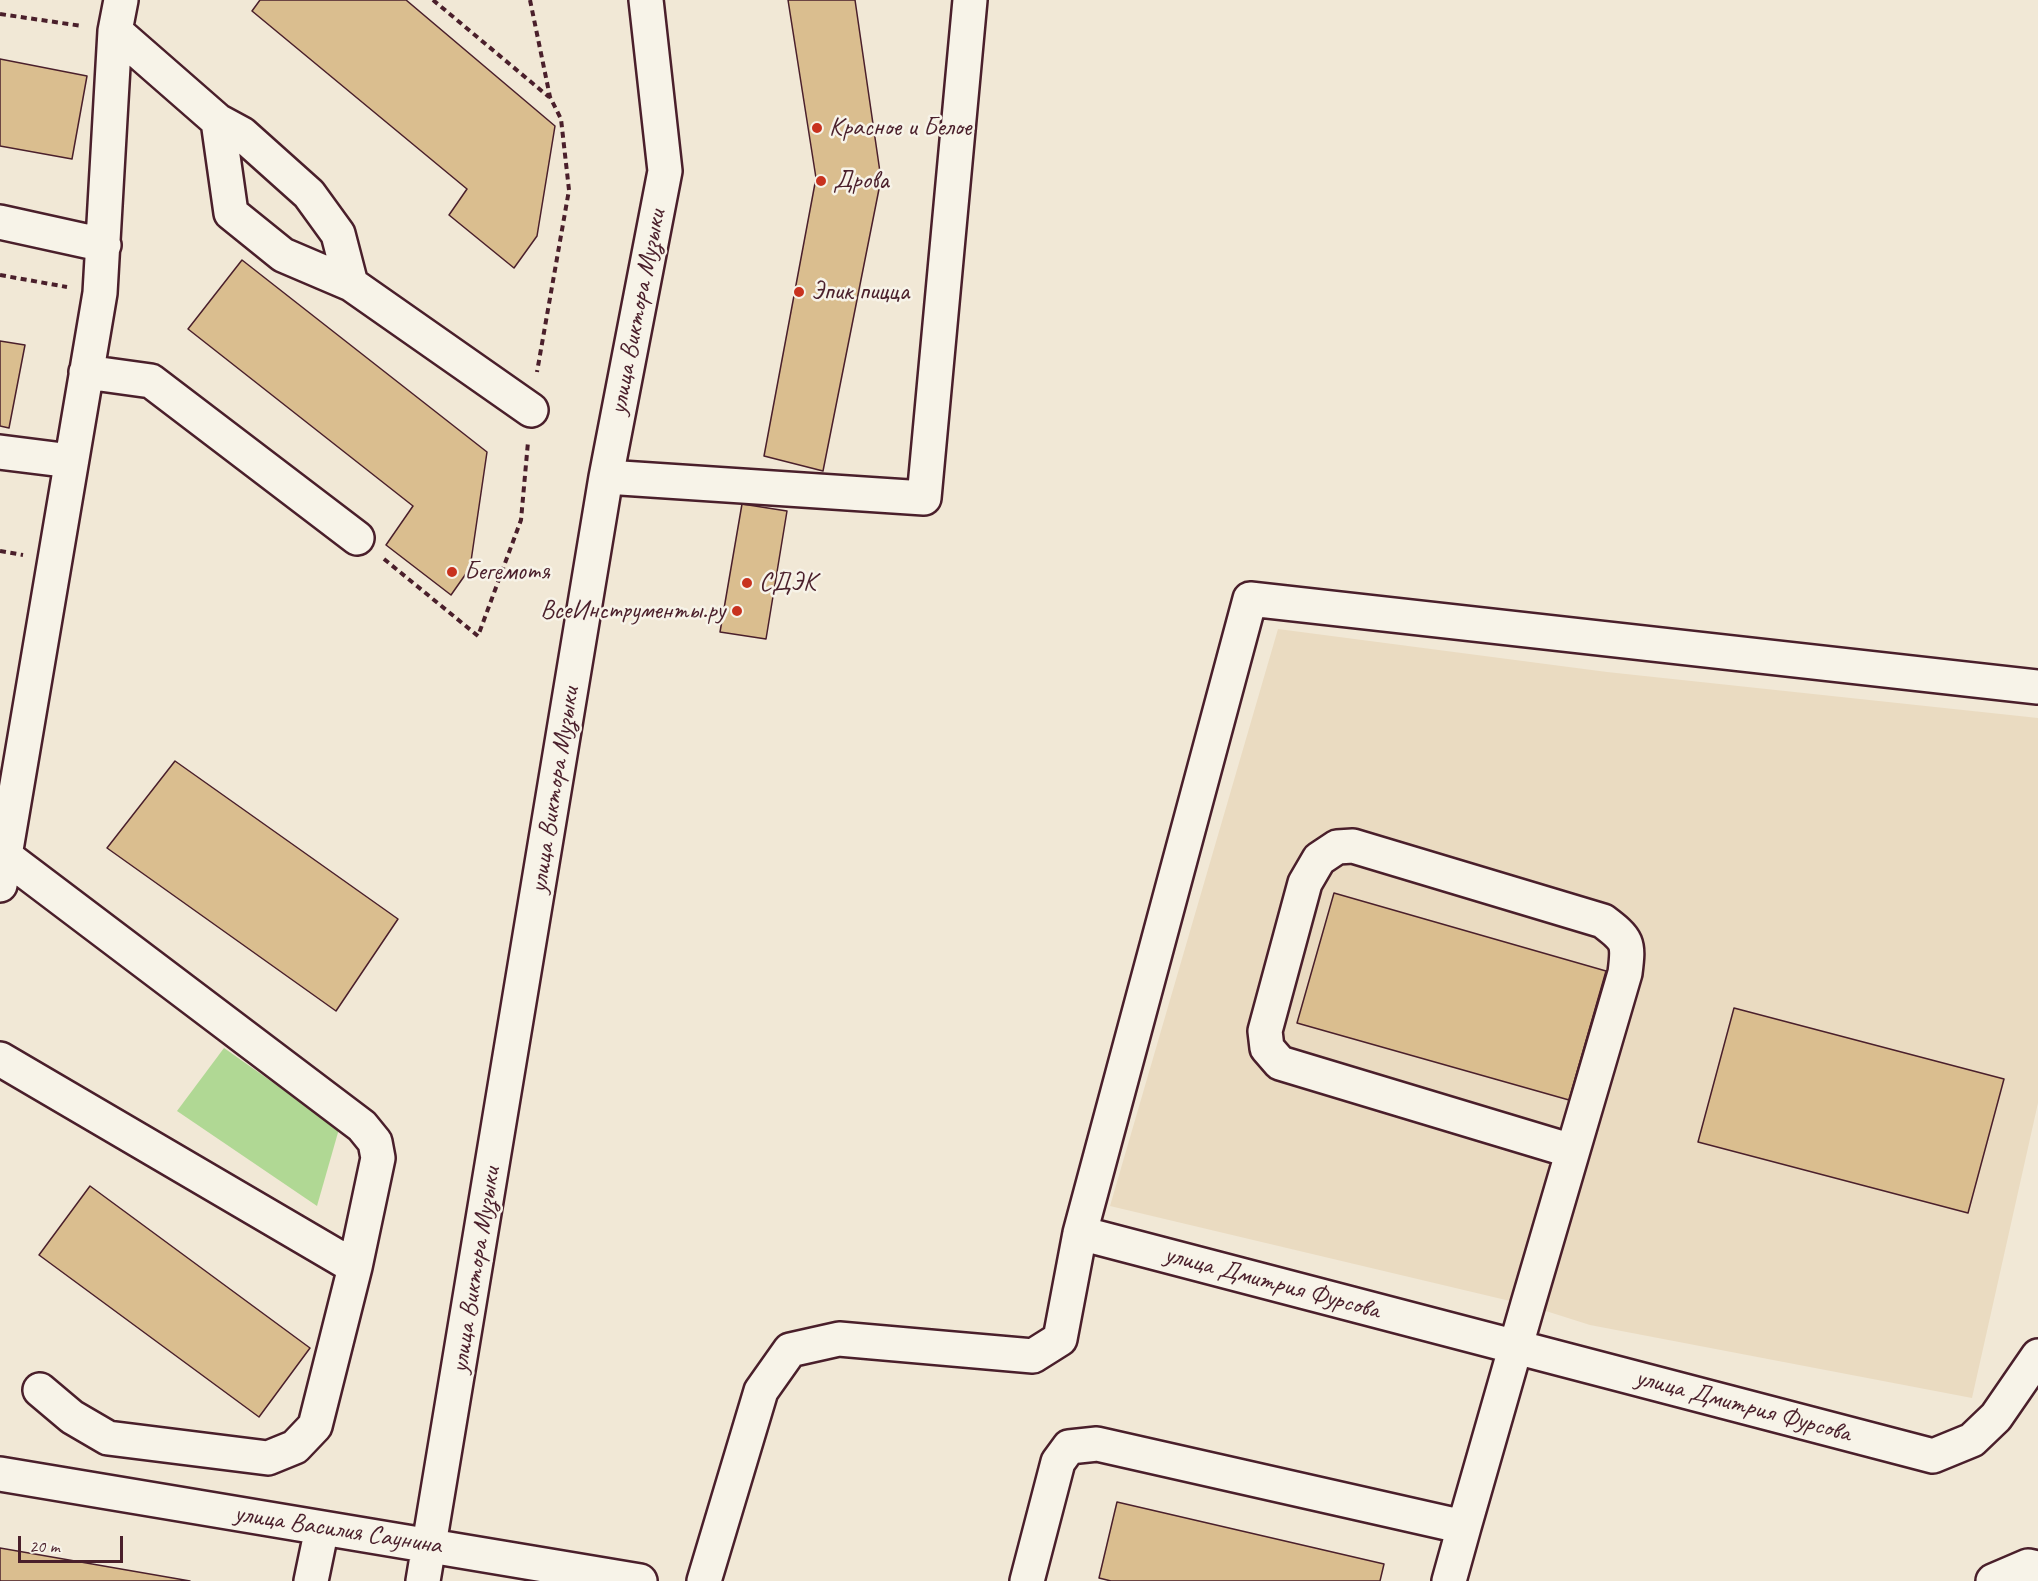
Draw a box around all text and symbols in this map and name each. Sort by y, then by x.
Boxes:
place label: Красное и Белое [829,112,971,144]
marker: Красное и Белое [810,121,824,135]
place label: Дрова [833,165,889,197]
marker: Дрова [814,174,828,188]
street label: улица Виктора Музыки [603,207,673,417]
place label: Эпик пицца [811,276,909,308]
marker: Эпик пицца [792,285,806,299]
place label: Бегемотя [464,556,550,588]
marker: Бегемотя [445,565,459,579]
place label: СДЭК [759,567,816,599]
marker: СДЭК [740,576,754,590]
place label: ВсеИнструменты.ру [540,595,725,627]
marker: ВсеИнструменты.ру [730,604,744,618]
street label: улица Виктора Музыки [523,685,587,895]
street label: улица Виктора Музыки [444,1165,508,1375]
street label: улица Дмитрия Фурсова [1161,1239,1383,1327]
street label: улица Дмитрия Фурсова [1632,1362,1854,1450]
street label: улица Василия Саунина [232,1498,444,1562]
scale bar [21,1524,126,1562]
text: 20 m [29,1535,60,1557]

